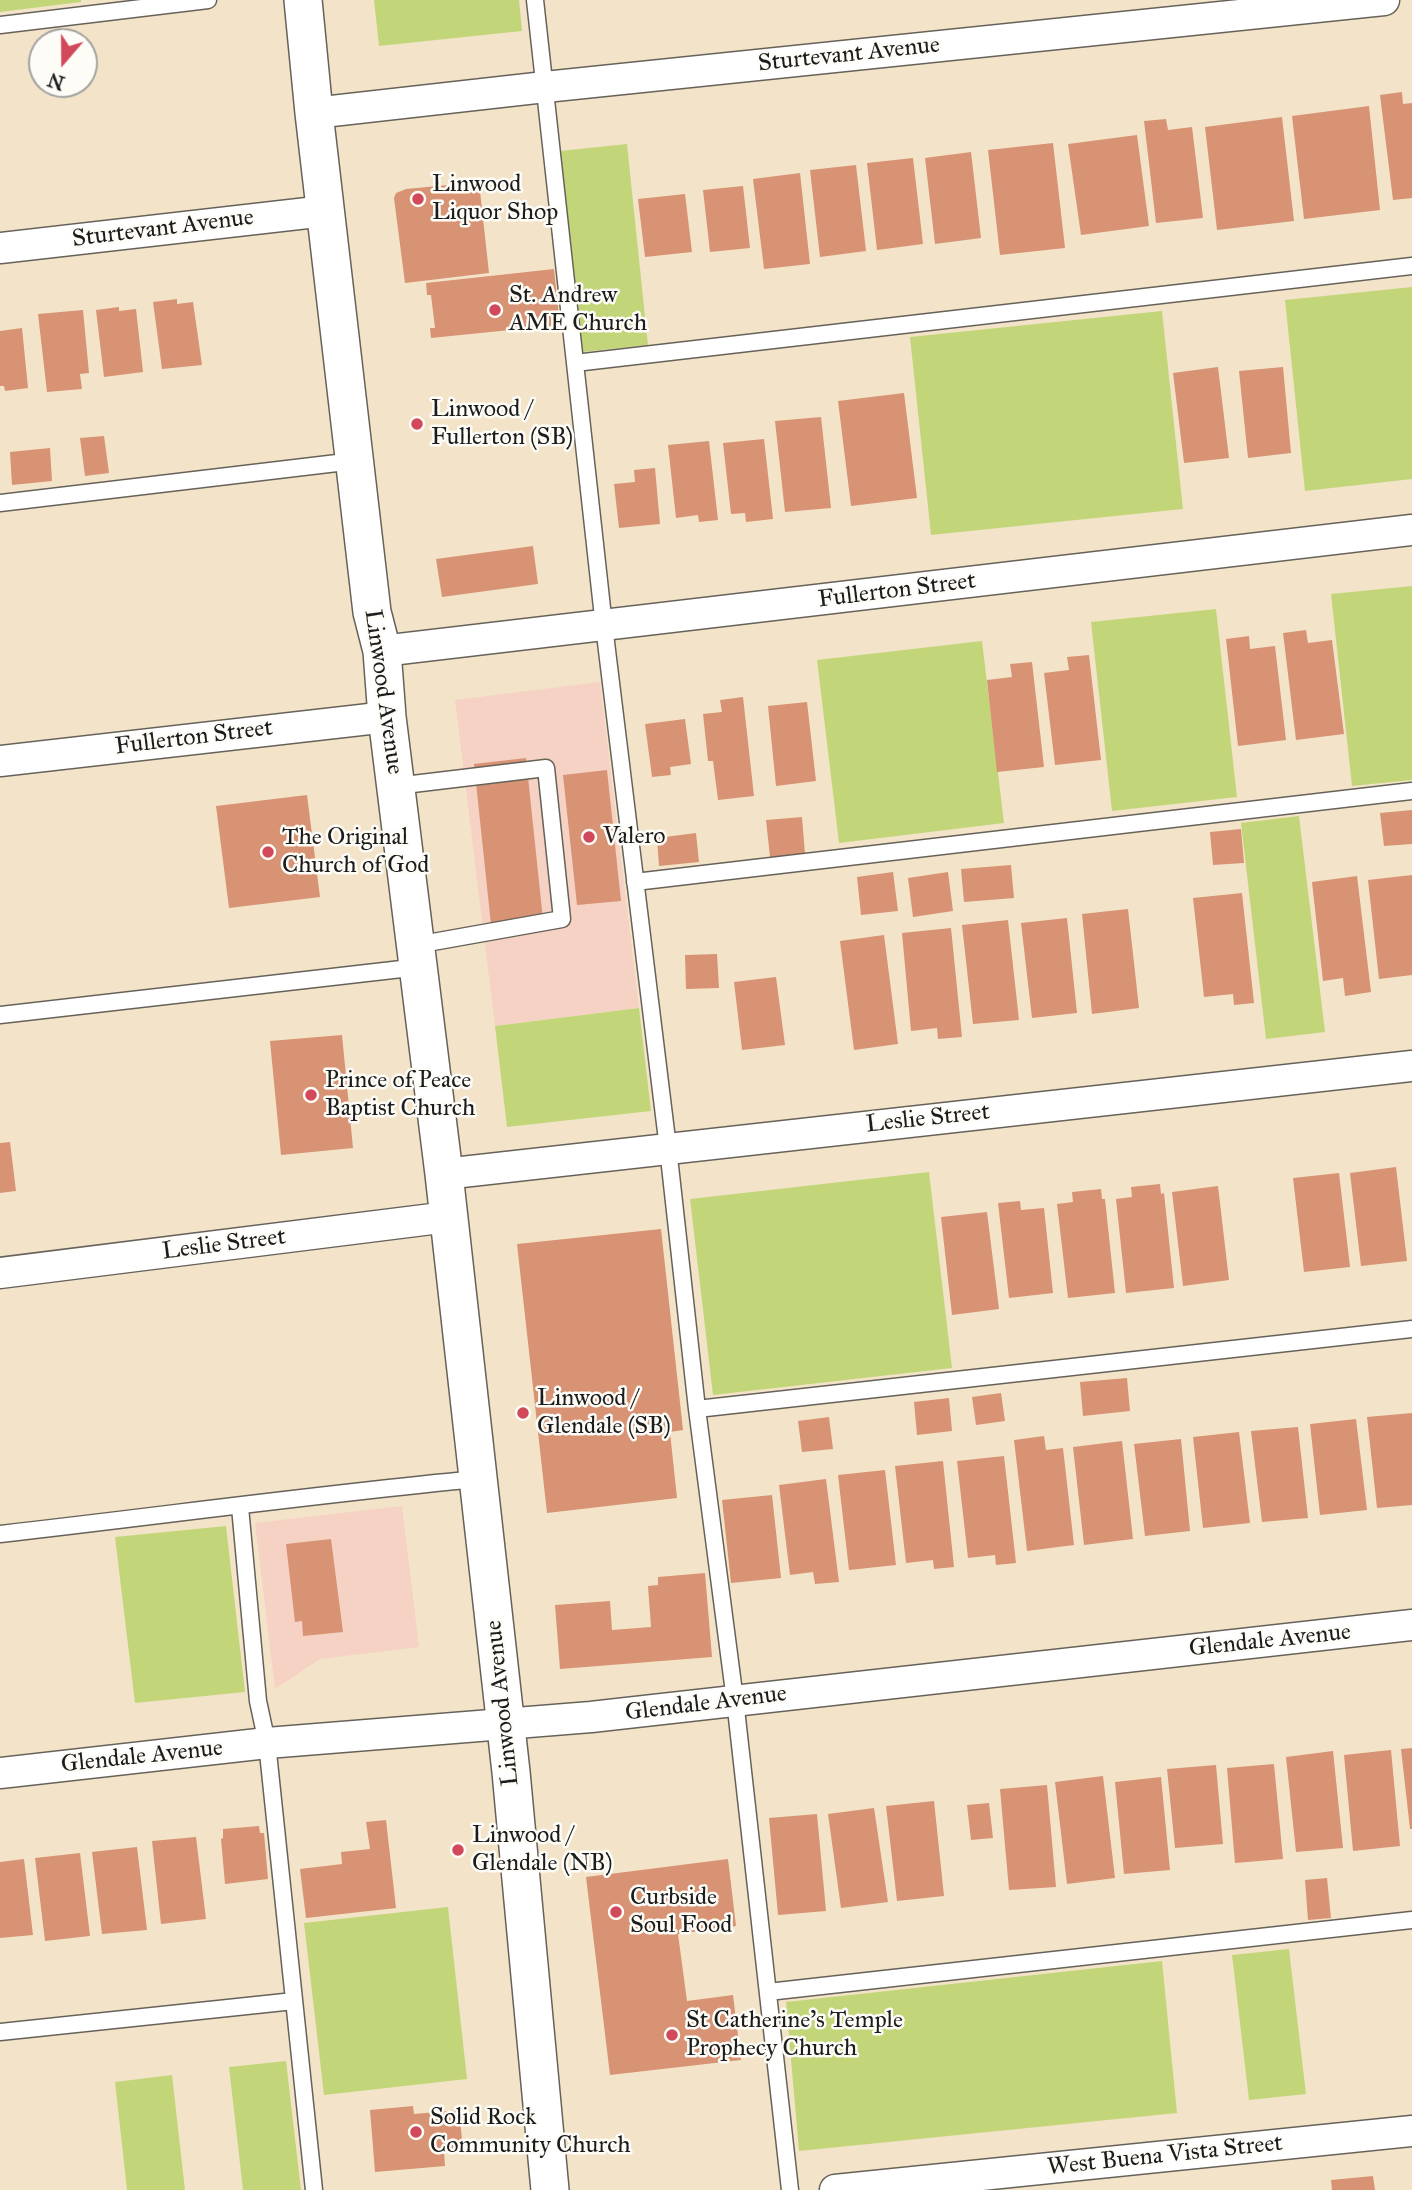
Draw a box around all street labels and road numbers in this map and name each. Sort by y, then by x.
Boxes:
street label: Sturtevant Avenue [757,31,941,79]
street label: Sturtevant Avenue [71,204,255,254]
street label: Fullerton Street [817,567,977,615]
street label: Linwood Avenue [357,608,409,776]
street label: Fullerton Street [114,714,274,762]
street label: Leslie Street [865,1098,991,1140]
street label: Leslie Street [161,1223,287,1267]
street label: Glendale Avenue [1188,1618,1352,1664]
street label: Linwood Avenue [480,1619,526,1787]
street label: Glendale Avenue [623,1680,789,1728]
street label: Glendale Avenue [60,1734,224,1780]
street label: West Buena Vista Street [1046,2129,1284,2183]

